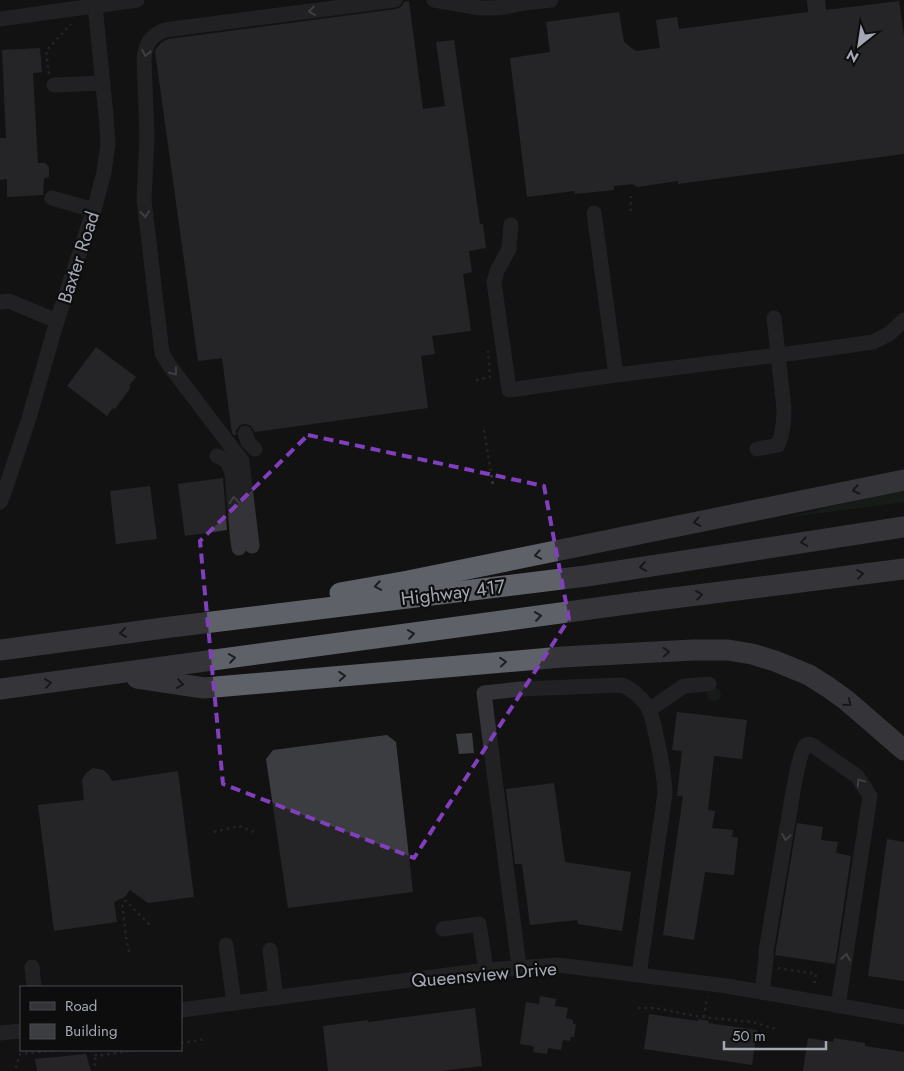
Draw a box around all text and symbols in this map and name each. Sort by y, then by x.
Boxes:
one-way arrow [307,5,315,16]
north arrow [834,20,884,70]
text: N [843,45,862,68]
one-way arrow [141,48,152,57]
street label: Baxter Road [51,208,106,307]
one-way arrow [140,210,150,219]
one-way arrow [169,367,178,376]
one-way arrow [852,484,861,495]
one-way arrow [229,496,240,504]
one-way arrow [693,517,701,527]
one-way arrow [800,537,808,547]
one-way arrow [533,549,542,559]
one-way arrow [639,561,647,572]
one-way arrow [856,569,864,580]
street label: Highway 417 [399,573,507,612]
one-way arrow [374,580,383,590]
one-way arrow [695,590,703,601]
one-way arrow [534,611,542,622]
one-way arrow [119,628,127,638]
one-way arrow [406,629,415,639]
one-way arrow [662,646,670,657]
one-way arrow [229,653,237,664]
one-way arrow [500,657,508,668]
one-way arrow [338,671,346,682]
one-way arrow [45,678,53,689]
one-way arrow [176,679,184,689]
one-way arrow [842,697,851,705]
one-way arrow [857,778,866,788]
one-way arrow [781,833,791,841]
one-way arrow [840,953,850,962]
street label: Queensview Drive [410,955,558,994]
legend [20,986,182,1051]
text: Road [65,995,97,1017]
scale bar [724,1018,826,1050]
text: Building [65,1020,117,1042]
text: 50 m [732,1025,766,1047]

